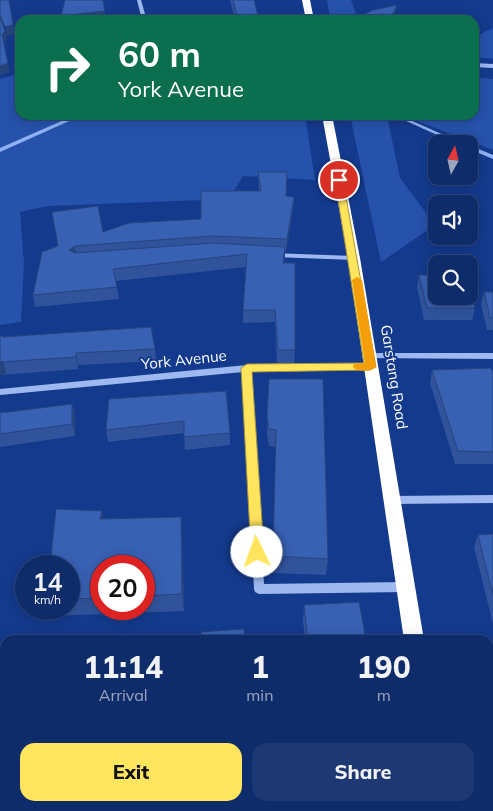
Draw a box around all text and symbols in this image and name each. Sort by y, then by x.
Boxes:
text: 60 m [118,32,201,76]
icon: right [35,35,100,100]
text: York Avenue [118,75,244,103]
north arrow [428,135,478,185]
map controls [428,135,478,305]
pin [318,159,360,201]
icon: arrive [325,166,353,194]
button: sound [428,195,478,245]
button: search [428,255,478,305]
street label: Garstang Road [377,323,412,431]
street label: York Avenue [139,346,228,374]
position arrow [230,525,282,577]
speed limit sign: 20 [90,555,155,620]
text: 14 [32,566,63,597]
text: km/h [34,592,61,607]
text: 11:14 [83,648,163,686]
text: 1 [251,648,269,686]
text: 190 [357,648,411,686]
text: Arrival [99,685,148,705]
text: min [246,685,274,705]
text: m [377,685,391,705]
button: Exit [20,743,242,801]
button: Share [252,743,474,801]

